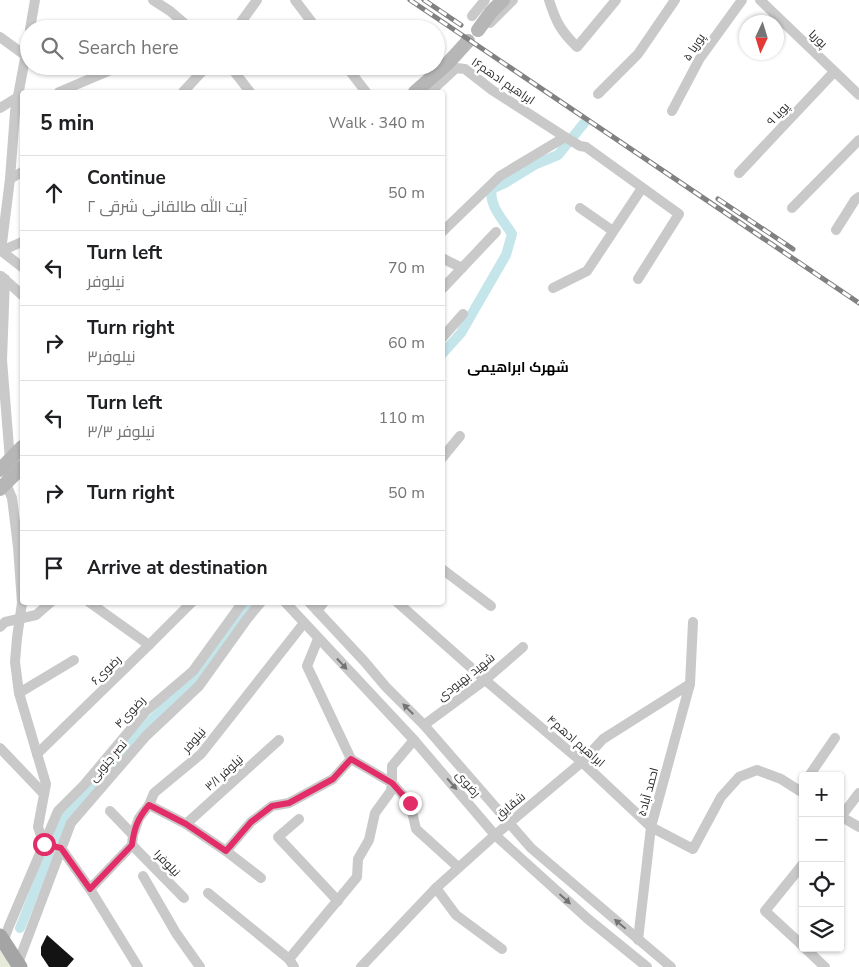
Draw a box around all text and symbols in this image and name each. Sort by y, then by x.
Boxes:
north arrow [739,15,784,60]
search box [20,20,445,75]
street label: پوریا [805,26,831,53]
street label: پوریا ۵ [679,30,710,64]
icon: search [38,34,66,62]
text: Search here [78,35,179,61]
street label: ابراهیم ادهم۱۶ [468,54,538,108]
street label: پویا ۹ [763,98,794,130]
text: 5 min [40,109,94,137]
text: Walk · 340 m [329,112,425,134]
text: Continue [87,165,166,191]
icon: ahead [40,179,68,207]
text: 50 m [388,182,425,204]
text: آیت الله طالقانی شرقی ۲ [87,196,248,218]
text: Turn left [87,240,162,266]
icon: left [40,254,68,282]
text: 70 m [388,257,425,279]
text: نیلوفر [87,271,125,293]
text: Turn right [87,315,174,341]
icon: right [40,329,68,357]
text: 60 m [388,332,425,354]
text: نیلوفر۳ [87,346,135,368]
district label: شهرک ابراهیمی [467,358,569,377]
text: Turn left [87,390,162,416]
icon: left [40,404,68,432]
text: 110 m [378,407,425,429]
text: نیلوفر ۳/۳ [87,421,155,443]
icon: right [40,479,68,507]
text: Turn right [87,480,174,506]
text: 50 m [388,482,425,504]
icon: arrive [40,554,68,582]
text: Arrive at destination [87,555,268,581]
street label: شهید بهبودی [434,649,498,705]
street label: رضوی۶ [87,652,125,688]
one-way arrow [336,658,348,670]
street label: رضوی۴ [111,692,149,732]
one-way arrow [402,704,414,716]
street label: ابراهیم ادهم۴ [544,711,608,771]
street label: نیلوفر [178,724,209,757]
street label: نصر جنوبی [85,737,131,785]
street label: نیلوفر ۳/۱ [201,751,247,795]
street label: احمد آباد۵ [634,766,662,818]
street label: رضوی [452,767,484,801]
map controls [799,772,844,952]
button: + [799,772,844,817]
one-way arrow [446,777,457,790]
street label: شقایق [491,789,529,823]
route end [399,792,422,815]
button: − [799,817,844,862]
route start [33,833,56,856]
street label: نیلوفر۱ [150,846,184,880]
button: locate [799,862,844,907]
one-way arrow [559,894,572,905]
button: layers [799,907,844,952]
one-way arrow [614,919,627,930]

